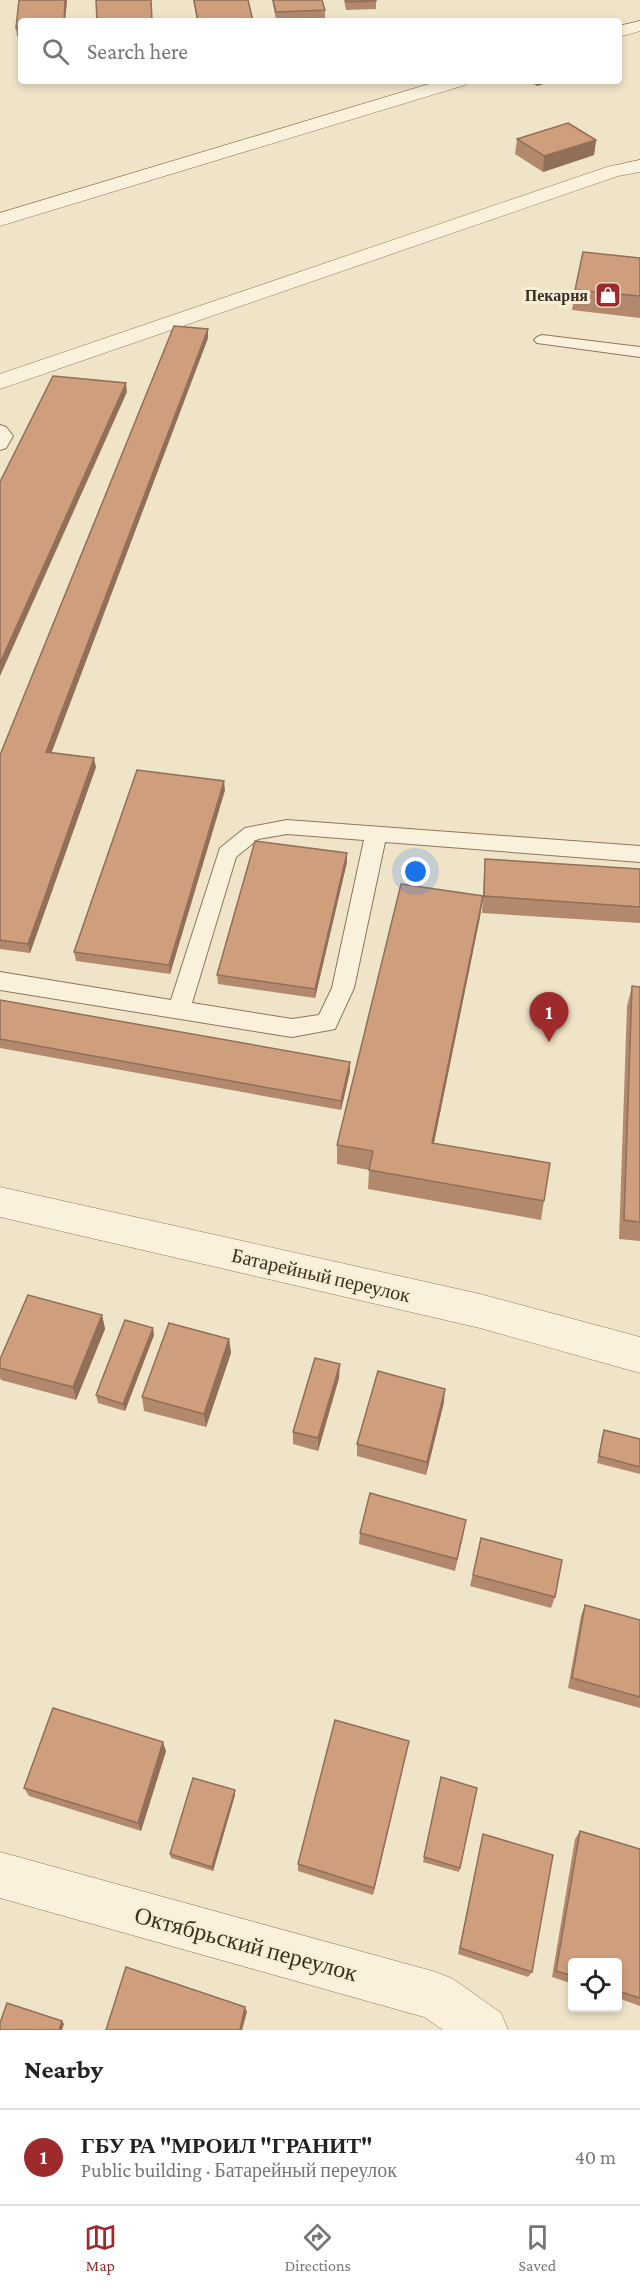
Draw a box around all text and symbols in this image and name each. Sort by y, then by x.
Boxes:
search box [18,18,622,84]
icon: search [39,35,72,68]
text: Search here [87,39,188,64]
shop icon: Пекарня [593,280,623,310]
place label: Пекарня [525,287,588,305]
your location [401,857,430,886]
pin: 1 [530,992,568,1042]
street label: Батарейный переулок [229,1244,413,1307]
street label: Октябрьский переулок [132,1901,361,1986]
map controls [568,1958,622,2012]
button: locate [568,1958,622,2012]
text: Nearby [24,2055,103,2084]
text: ГБУ РА "МРОИЛ "ГРАНИТ" [81,2133,373,2158]
text: 1 [40,2146,47,2168]
text: 40 m [575,2146,616,2168]
text: Public building · Батарейный переулок [81,2159,397,2181]
tab: Map [84,2221,117,2274]
tab: Directions [285,2221,351,2274]
tab: Saved [519,2221,556,2274]

